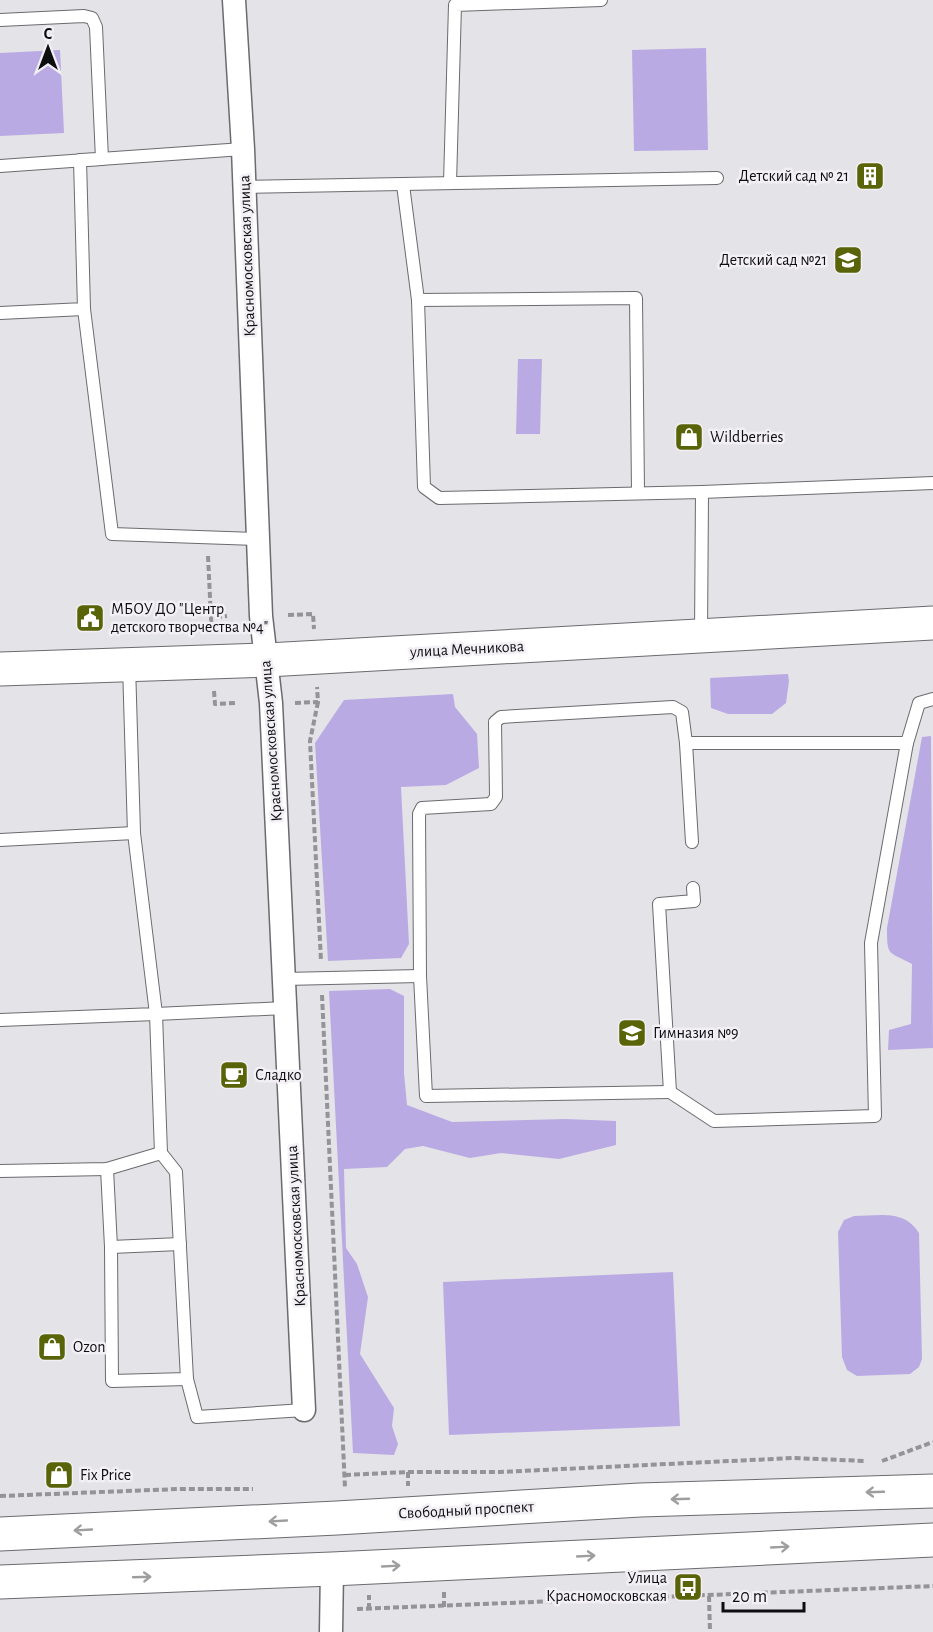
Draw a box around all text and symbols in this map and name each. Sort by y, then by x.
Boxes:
north arrow [18,18,78,78]
text: С [44,26,53,42]
building icon: Детский сад № 21 [854,160,886,192]
place label: Детский сад № 21 [739,168,849,184]
street label: Красномосковская улица [236,175,259,337]
school or university icon: Детский сад №21 [832,244,864,276]
place label: Детский сад №21 [719,252,827,268]
shop icon: Wildberries [673,421,705,453]
place label: Wildberries [710,429,784,445]
place label: МБОУ ДО "Центр детского творчества №4" [111,601,268,635]
public building icon: МБОУ ДО "Центр детского творчества №4" [74,602,106,634]
street label: улица Мечникова [409,638,525,661]
street label: Красномосковская улица [257,660,286,822]
school or university icon: Гимназия №9 [616,1017,648,1049]
place label: Гимназия №9 [653,1025,739,1041]
cafe icon: Сладко [218,1059,250,1091]
place label: Сладко [255,1067,302,1083]
street label: Красномосковская улица [284,1145,309,1307]
shop icon: Ozon [36,1331,68,1363]
place label: Ozon [73,1339,105,1355]
shop icon: Fix Price [43,1459,75,1491]
place label: Fix Price [80,1467,131,1483]
one-way arrow [865,1487,885,1498]
one-way arrow [670,1493,690,1504]
street label: Свободный проспект [398,1498,535,1522]
one-way arrow [269,1515,289,1526]
one-way arrow [74,1524,94,1535]
one-way arrow [770,1542,790,1553]
one-way arrow [575,1551,595,1562]
one-way arrow [380,1561,400,1572]
place label: Улица Красномосковская [546,1570,667,1604]
one-way arrow [132,1571,152,1582]
bus stop icon: Улица Красномосковская [672,1571,704,1603]
scale bar [723,1575,804,1613]
text: 20 m [732,1588,767,1606]

